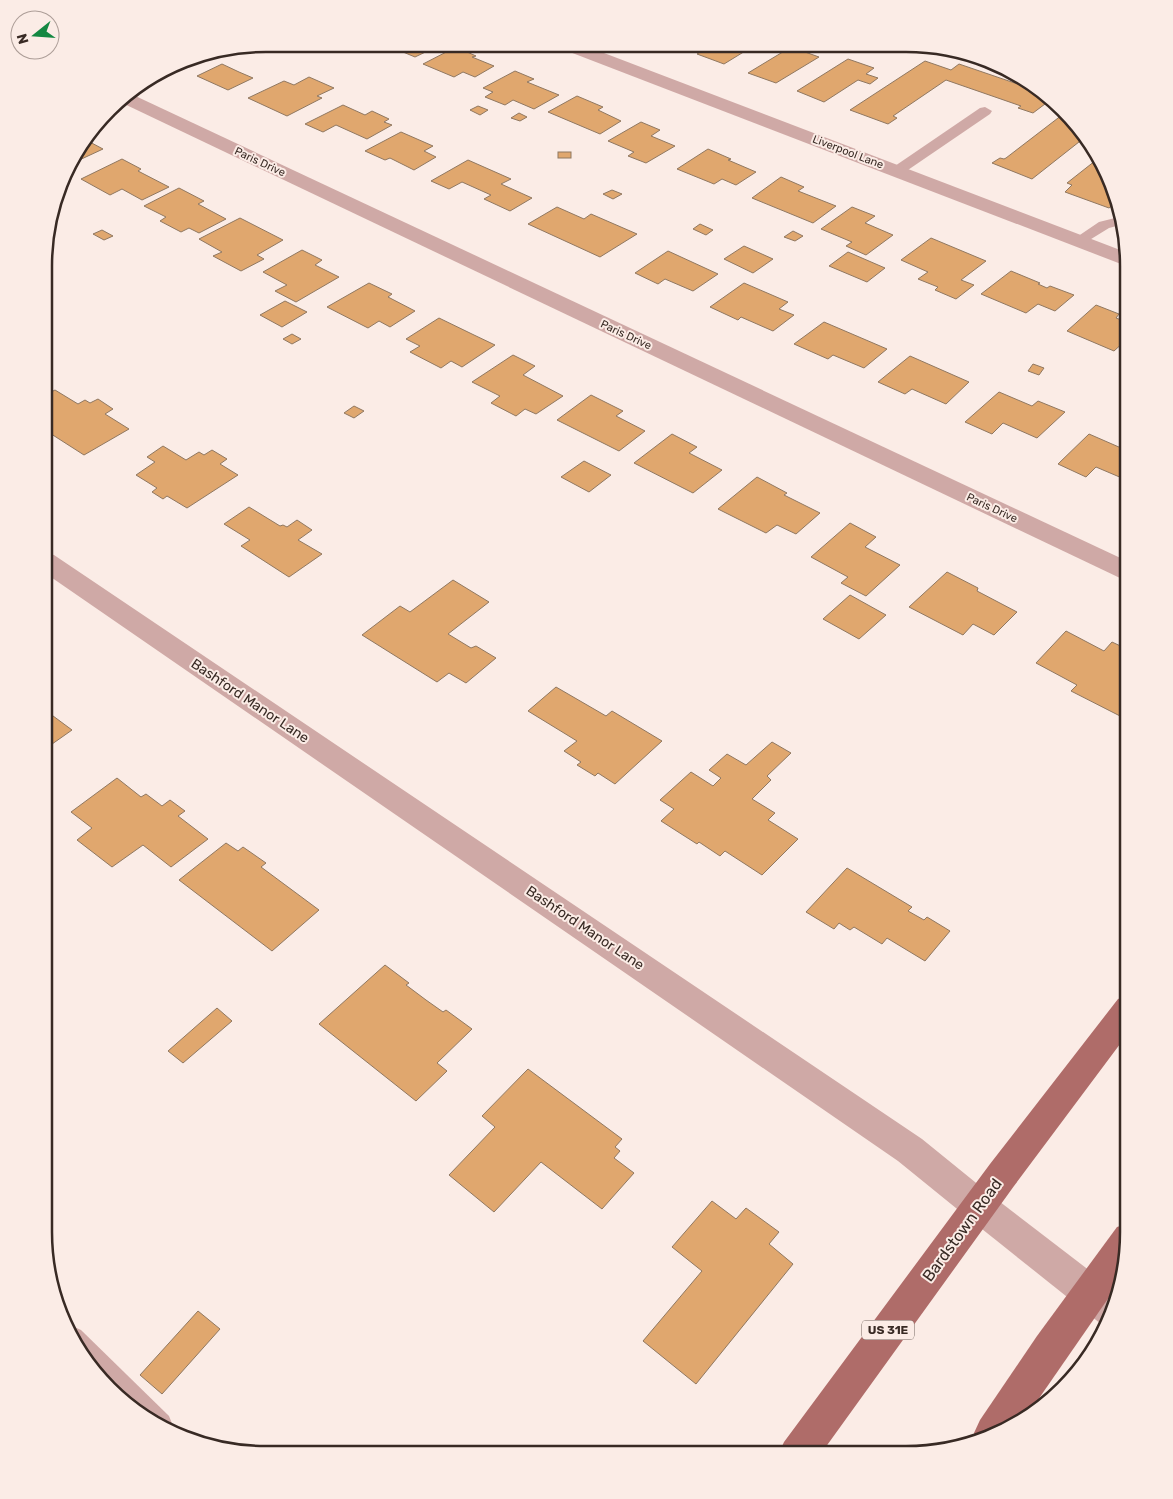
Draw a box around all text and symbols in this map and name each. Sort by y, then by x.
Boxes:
north arrow [10,10,60,60]
text: N [13,31,33,46]
street label: Liverpool Lane [811,133,885,171]
street label: Paris Drive [232,145,288,179]
street label: Paris Drive [598,318,654,352]
street label: Paris Drive [964,491,1020,525]
street label: Bashford Manor Lane [188,655,312,747]
street label: Bashford Manor Lane [523,882,647,974]
street label: Bardstown Road [918,1175,1006,1285]
road number: US 31E [862,1320,914,1340]

